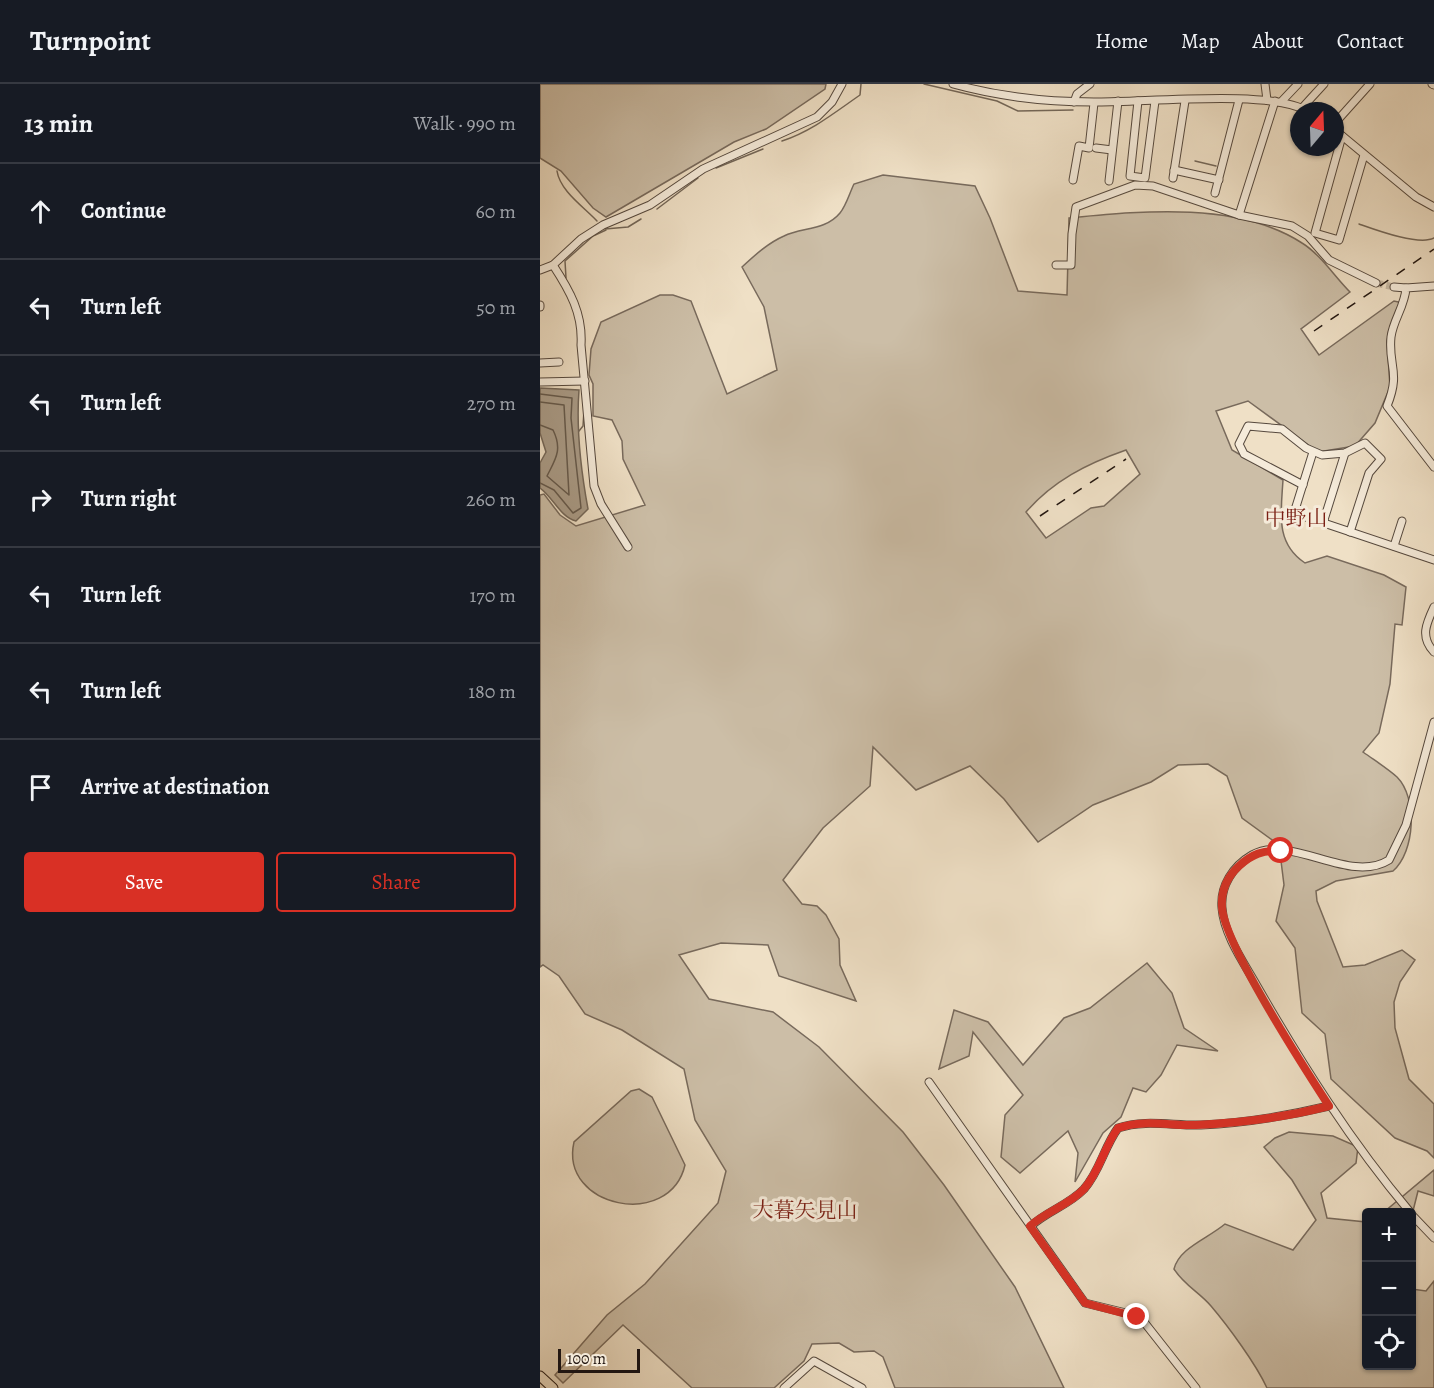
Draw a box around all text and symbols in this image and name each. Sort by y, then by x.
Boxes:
text: Turnpoint [30,22,151,60]
text: Home [1095,27,1148,55]
text: Map [1181,27,1219,55]
text: About [1252,27,1304,55]
text: Contact [1337,27,1404,55]
north arrow [1290,102,1344,156]
text: 13 min [24,106,93,141]
text: Walk · 990 m [413,110,516,137]
icon: ahead [24,195,57,228]
text: Continue [81,196,166,226]
text: 60 m [476,198,516,225]
icon: left [24,291,57,324]
text: Turn left [81,292,161,322]
text: 50 m [476,294,516,321]
icon: left [24,387,57,420]
text: Turn left [81,388,161,418]
text: 270 m [467,390,516,417]
icon: right [24,483,57,516]
text: Turn right [81,484,177,514]
text: 260 m [466,486,516,513]
district label: 中野山 [1265,504,1328,532]
icon: left [24,579,57,612]
text: Turn left [81,580,161,610]
text: 170 m [470,582,516,609]
icon: left [24,675,57,708]
text: Turn left [81,676,161,706]
text: 180 m [468,678,516,705]
icon: arrive [24,771,57,804]
text: Arrive at destination [81,772,270,802]
route start [1267,837,1293,863]
button: Save [24,852,264,912]
button: Share [276,852,516,912]
district label: 大暮矢見山 [753,1196,858,1224]
map controls [1362,1208,1416,1370]
button: + [1362,1208,1416,1262]
button: − [1362,1262,1416,1316]
route end [1123,1303,1149,1329]
button: locate [1362,1316,1416,1370]
scale bar [558,1346,640,1374]
text: 100 m [567,1348,606,1370]

